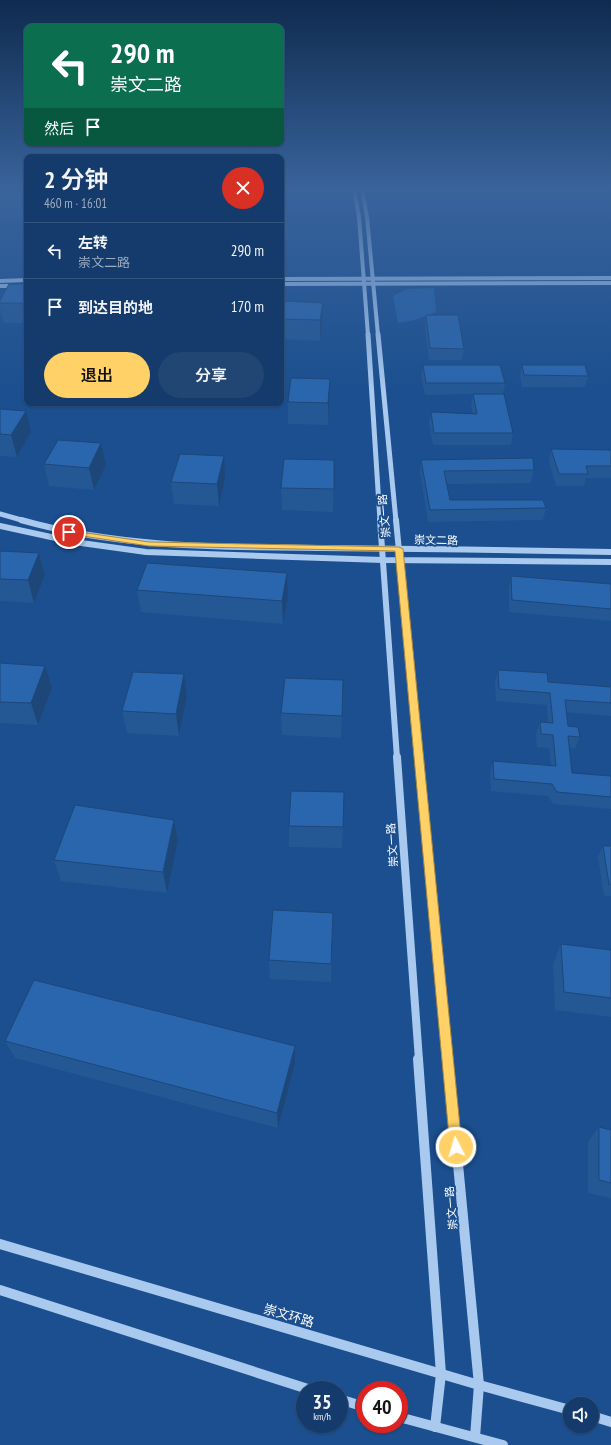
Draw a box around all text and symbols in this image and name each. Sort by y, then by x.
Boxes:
text: 290 m [110,34,174,71]
icon: left [44,40,96,92]
text: 崇文二路 [110,73,182,96]
icon: arrive [82,116,104,138]
text: 然后 [44,119,74,138]
text: 2 分钟 [44,164,108,195]
button: close [222,167,264,209]
text: 460 m · 16:01 [44,195,107,212]
text: 左转 [78,233,108,252]
icon: left [44,240,66,262]
text: 290 m [231,241,264,260]
text: 崇文二路 [78,254,130,271]
icon: arrive [44,296,66,318]
text: 170 m [231,297,264,316]
text: 到达目的地 [78,298,153,317]
button: 退出 [44,352,150,398]
button: 分享 [158,352,264,398]
street label: 崇文一路 [375,493,393,539]
pin [52,515,86,549]
icon: arrive [58,521,80,543]
street label: 崇文二路 [414,533,458,547]
street label: 崇文一路 [383,823,401,867]
position arrow [435,1126,477,1168]
street label: 崇文一路 [442,1185,460,1231]
street label: 崇文环路 [262,1300,316,1331]
speed limit sign: 40 [356,1381,408,1433]
text: 35 [312,1389,332,1415]
map controls [563,1397,599,1433]
button: sound [563,1397,599,1433]
text: km/h [313,1410,331,1423]

